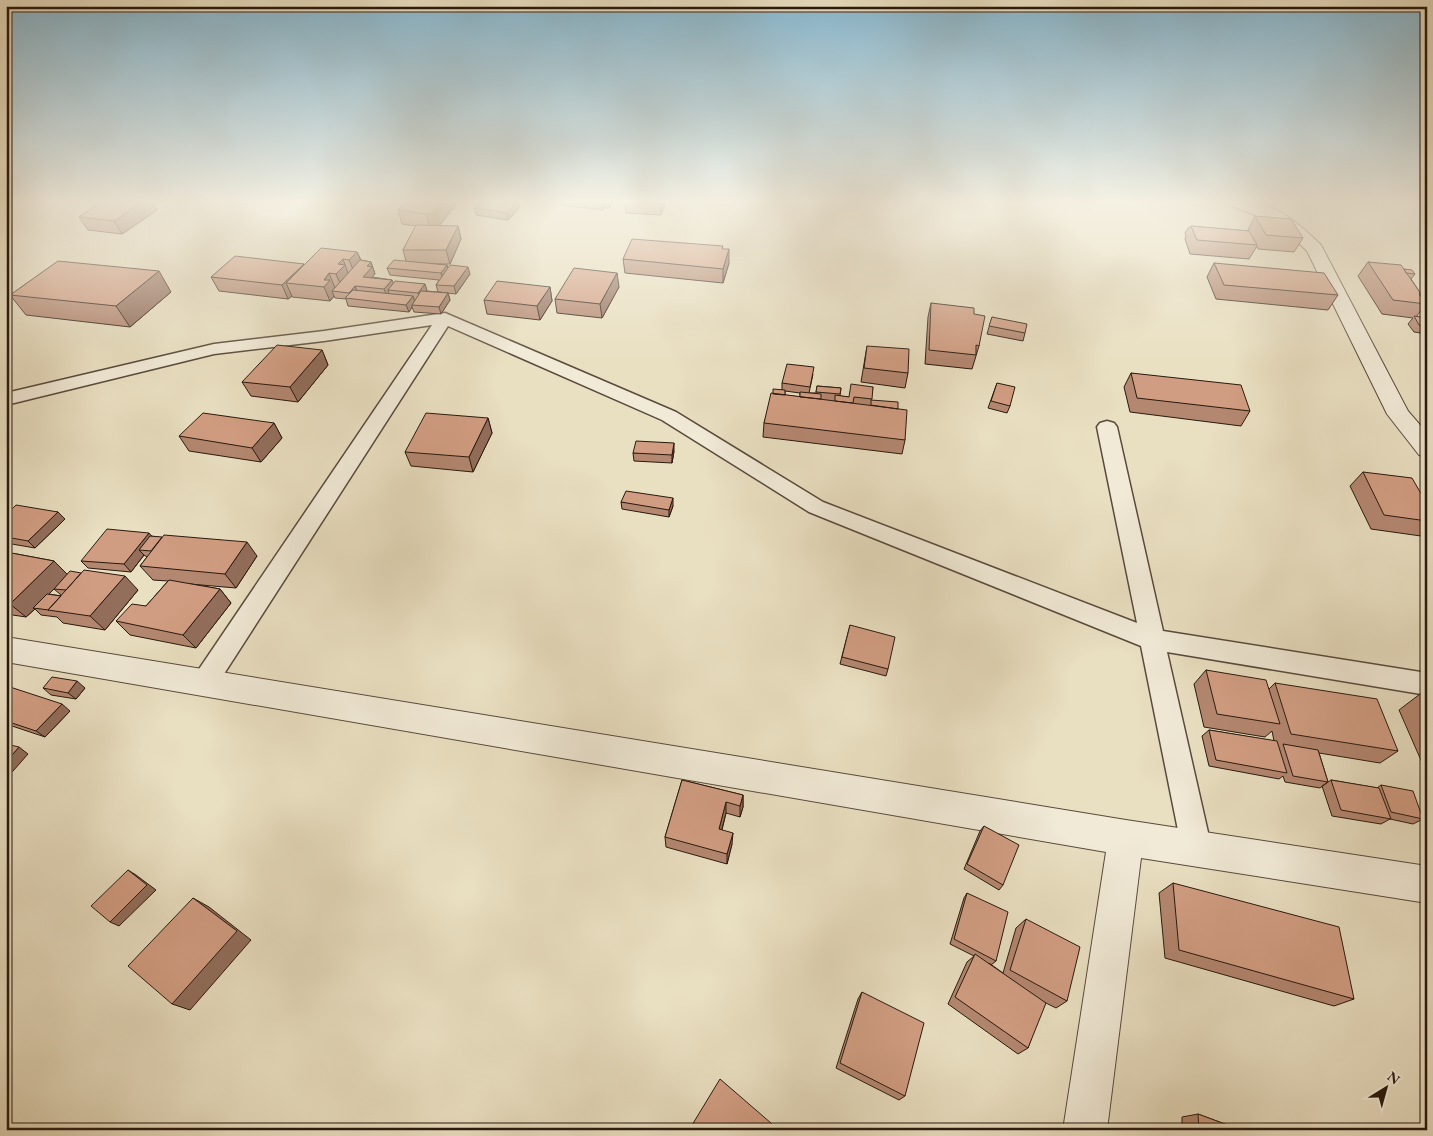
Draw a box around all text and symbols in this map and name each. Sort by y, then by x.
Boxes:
north arrow [1360,1064,1410,1114]
text: N [1384,1067,1404,1089]

